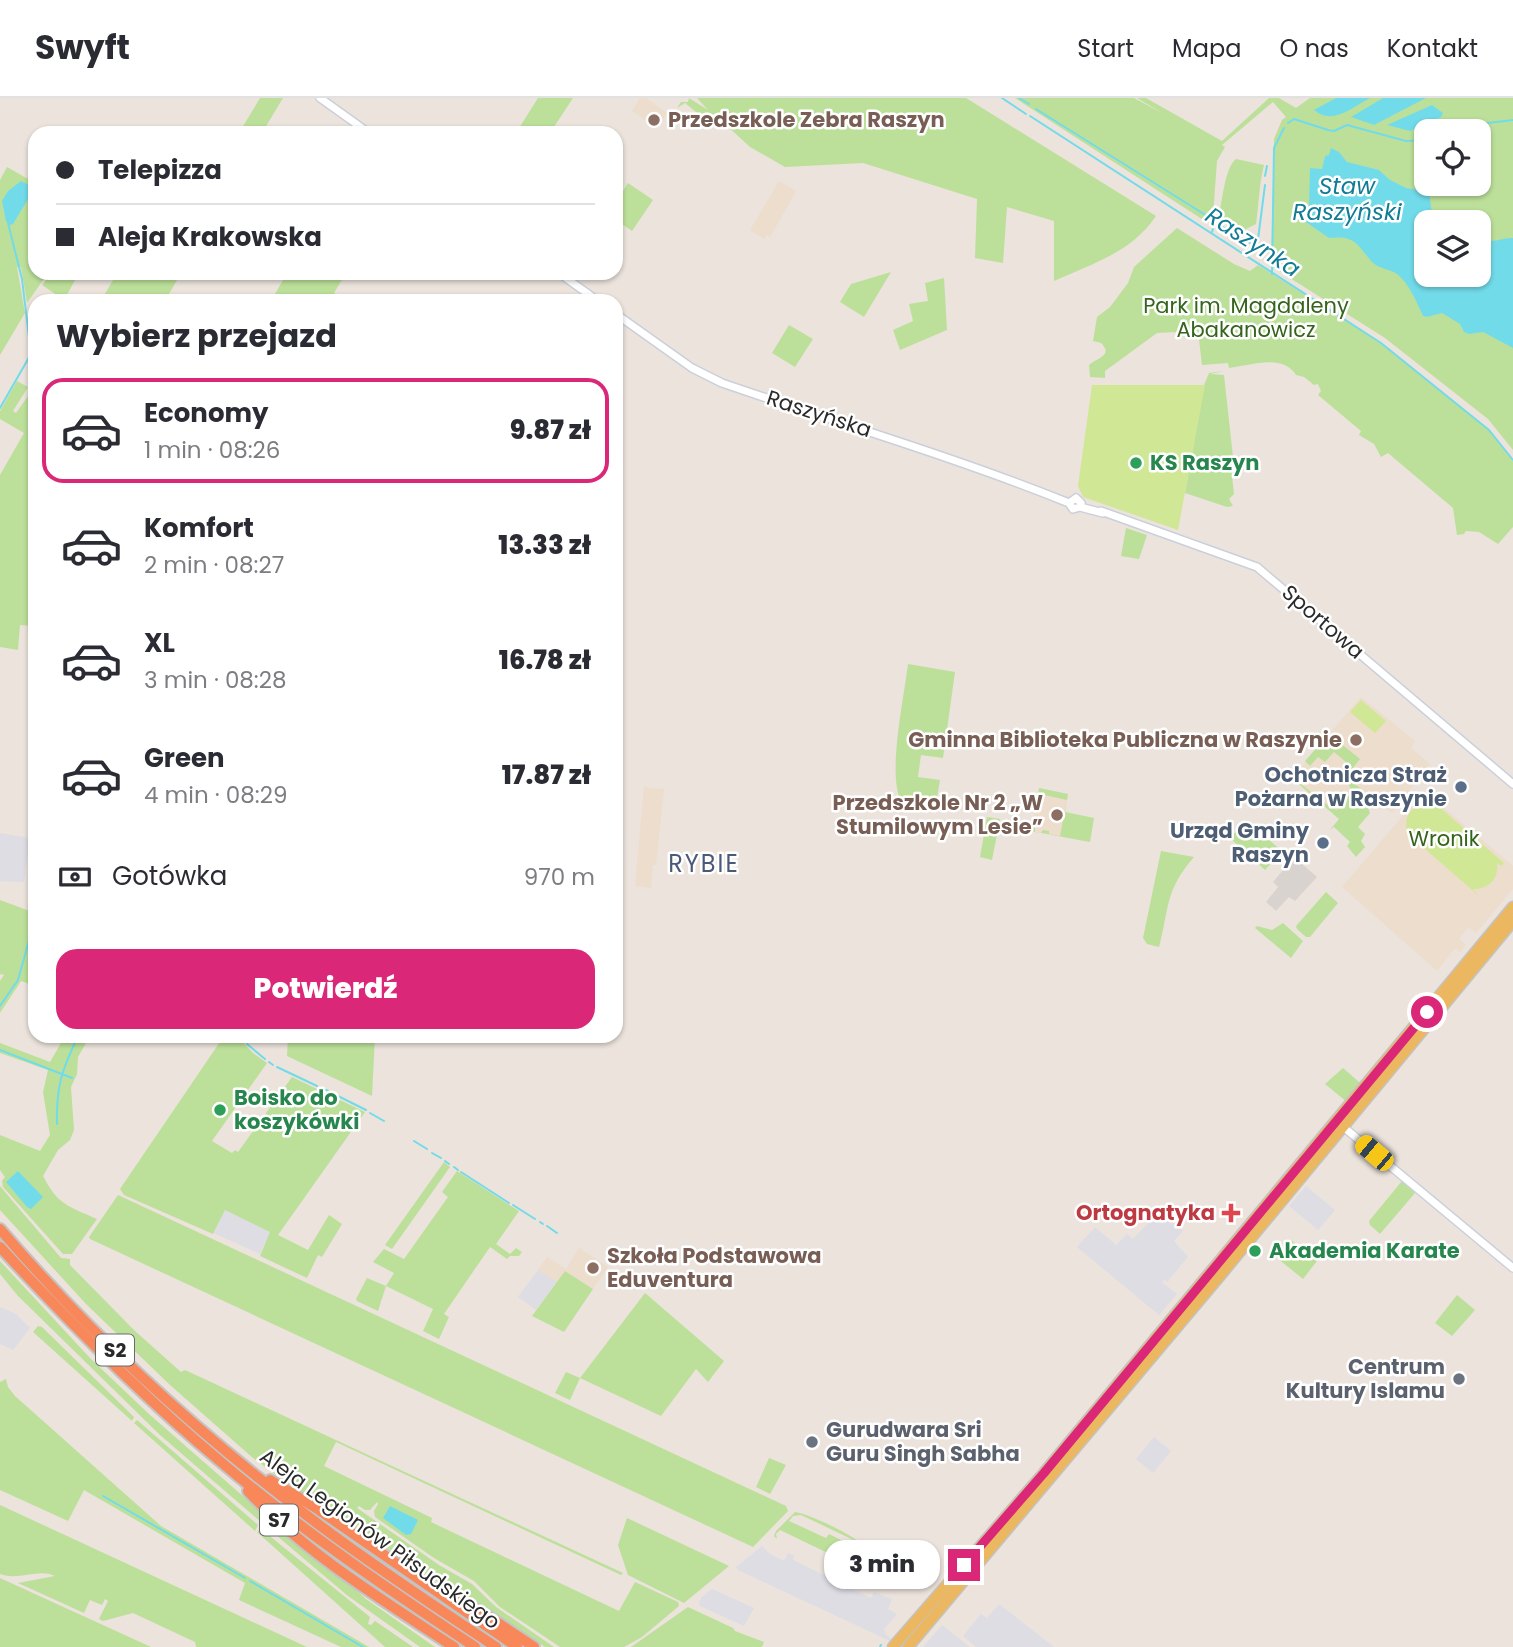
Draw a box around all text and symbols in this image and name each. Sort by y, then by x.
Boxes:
text: Swyft [35,24,130,71]
text: Start [1077,32,1134,65]
text: Mapa [1172,32,1241,65]
text: O nas [1279,32,1349,65]
text: Kontakt [1387,32,1478,65]
place label: Przedszkole Zebra Raszyn [668,105,945,134]
marker: Przedszkole Zebra Raszyn [646,112,662,128]
map controls [1414,119,1491,287]
button: locate [1414,119,1491,196]
text: Telepizza [98,152,222,188]
water label: Staw Raszyński [1292,170,1402,228]
water label: Raszynka [1199,199,1307,285]
button: layers [1414,210,1491,287]
text: Aleja Krakowska [98,219,322,255]
park label: Park im. Magdaleny Abakanowicz [1143,291,1349,344]
text: Wybierz przejazd [56,313,337,358]
street label: Raszyńska [763,383,875,444]
text: Economy [144,395,268,431]
icon: car [60,399,123,462]
text: 9.87 zł [510,412,591,448]
text: 1 min · 08:26 [144,434,280,466]
place label: KS Raszyn [1150,448,1260,477]
marker: KS Raszyn [1128,455,1144,471]
text: Komfort [144,510,254,546]
icon: car [60,514,123,577]
text: 13.33 zł [498,527,591,563]
text: 2 min · 08:27 [144,549,284,581]
street label: Sportowa [1276,578,1371,665]
text: XL [144,625,175,661]
icon: car [60,629,123,692]
text: 16.78 zł [499,642,591,678]
text: 3 min · 08:28 [144,664,287,696]
place label: Gminna Biblioteka Publiczna w Raszynie [908,725,1342,754]
marker: Gminna Biblioteka Publiczna w Raszynie [1348,732,1364,748]
text: Green [144,740,225,776]
icon: car [60,744,123,807]
text: 17.87 zł [502,757,591,793]
place label: Ochotnicza Straż Pożarna w Raszynie [1235,760,1447,813]
text: 4 min · 08:29 [144,779,287,811]
marker: Ochotnicza Straż Pożarna w Raszynie [1453,779,1469,795]
place label: Przedszkole Nr 2 „W Stumilowym Lesie” [833,788,1043,841]
marker: Przedszkole Nr 2 „W Stumilowym Lesie” [1049,807,1065,823]
place label: Urząd Gminy Raszyn [1170,816,1310,869]
park label: Wronik [1408,824,1480,853]
marker: Urząd Gminy Raszyn [1315,835,1331,851]
district label: RYBIE [668,847,740,880]
icon: cash [56,858,94,896]
text: Gotówka [112,858,227,894]
text: 970 m [524,861,595,893]
button: Potwierdź [56,949,595,1029]
route start [1411,996,1443,1028]
place label: Boisko do koszykówki [234,1083,359,1136]
marker: Boisko do koszykówki [212,1102,228,1118]
car [1352,1131,1397,1175]
place label: Ortognatyka [1076,1198,1215,1227]
marker: Ortognatyka [1221,1203,1241,1223]
place label: Akademia Karate [1269,1236,1460,1265]
place label: Szkoła Podstawowa Eduventura [607,1241,821,1294]
marker: Akademia Karate [1247,1243,1263,1259]
marker: Szkoła Podstawowa Eduventura [585,1260,601,1276]
road number: S2 [96,1334,134,1366]
place label: Centrum Kultury Islamu [1286,1352,1445,1405]
marker: Centrum Kultury Islamu [1451,1371,1467,1387]
place label: Gurudwara Sri Guru Singh Sabha [826,1415,1020,1468]
marker: Gurudwara Sri Guru Singh Sabha [804,1434,820,1450]
street label: Aleja Legionów Piłsudskiego [254,1441,506,1636]
road number: S7 [260,1504,298,1536]
callout: 3 min [824,1540,940,1590]
text: 3 min [849,1548,915,1580]
route end [948,1549,980,1581]

